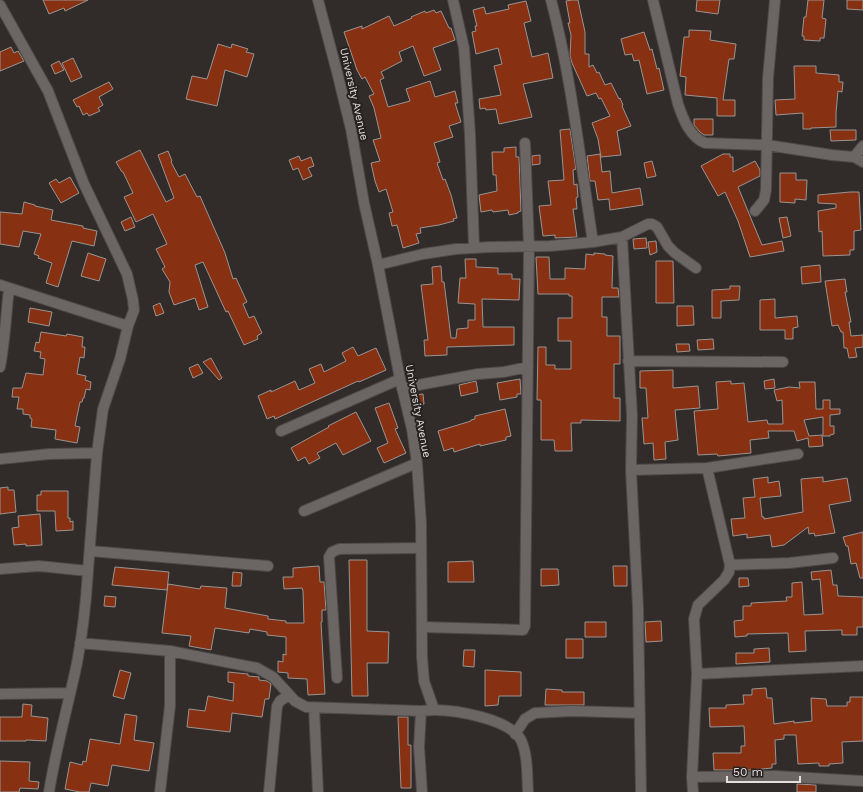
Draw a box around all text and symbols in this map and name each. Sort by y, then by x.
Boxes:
street label: University Avenue [337,46,371,142]
street label: University Avenue [403,363,433,459]
scale bar [727,758,800,784]
text: 50 m [733,765,763,779]

